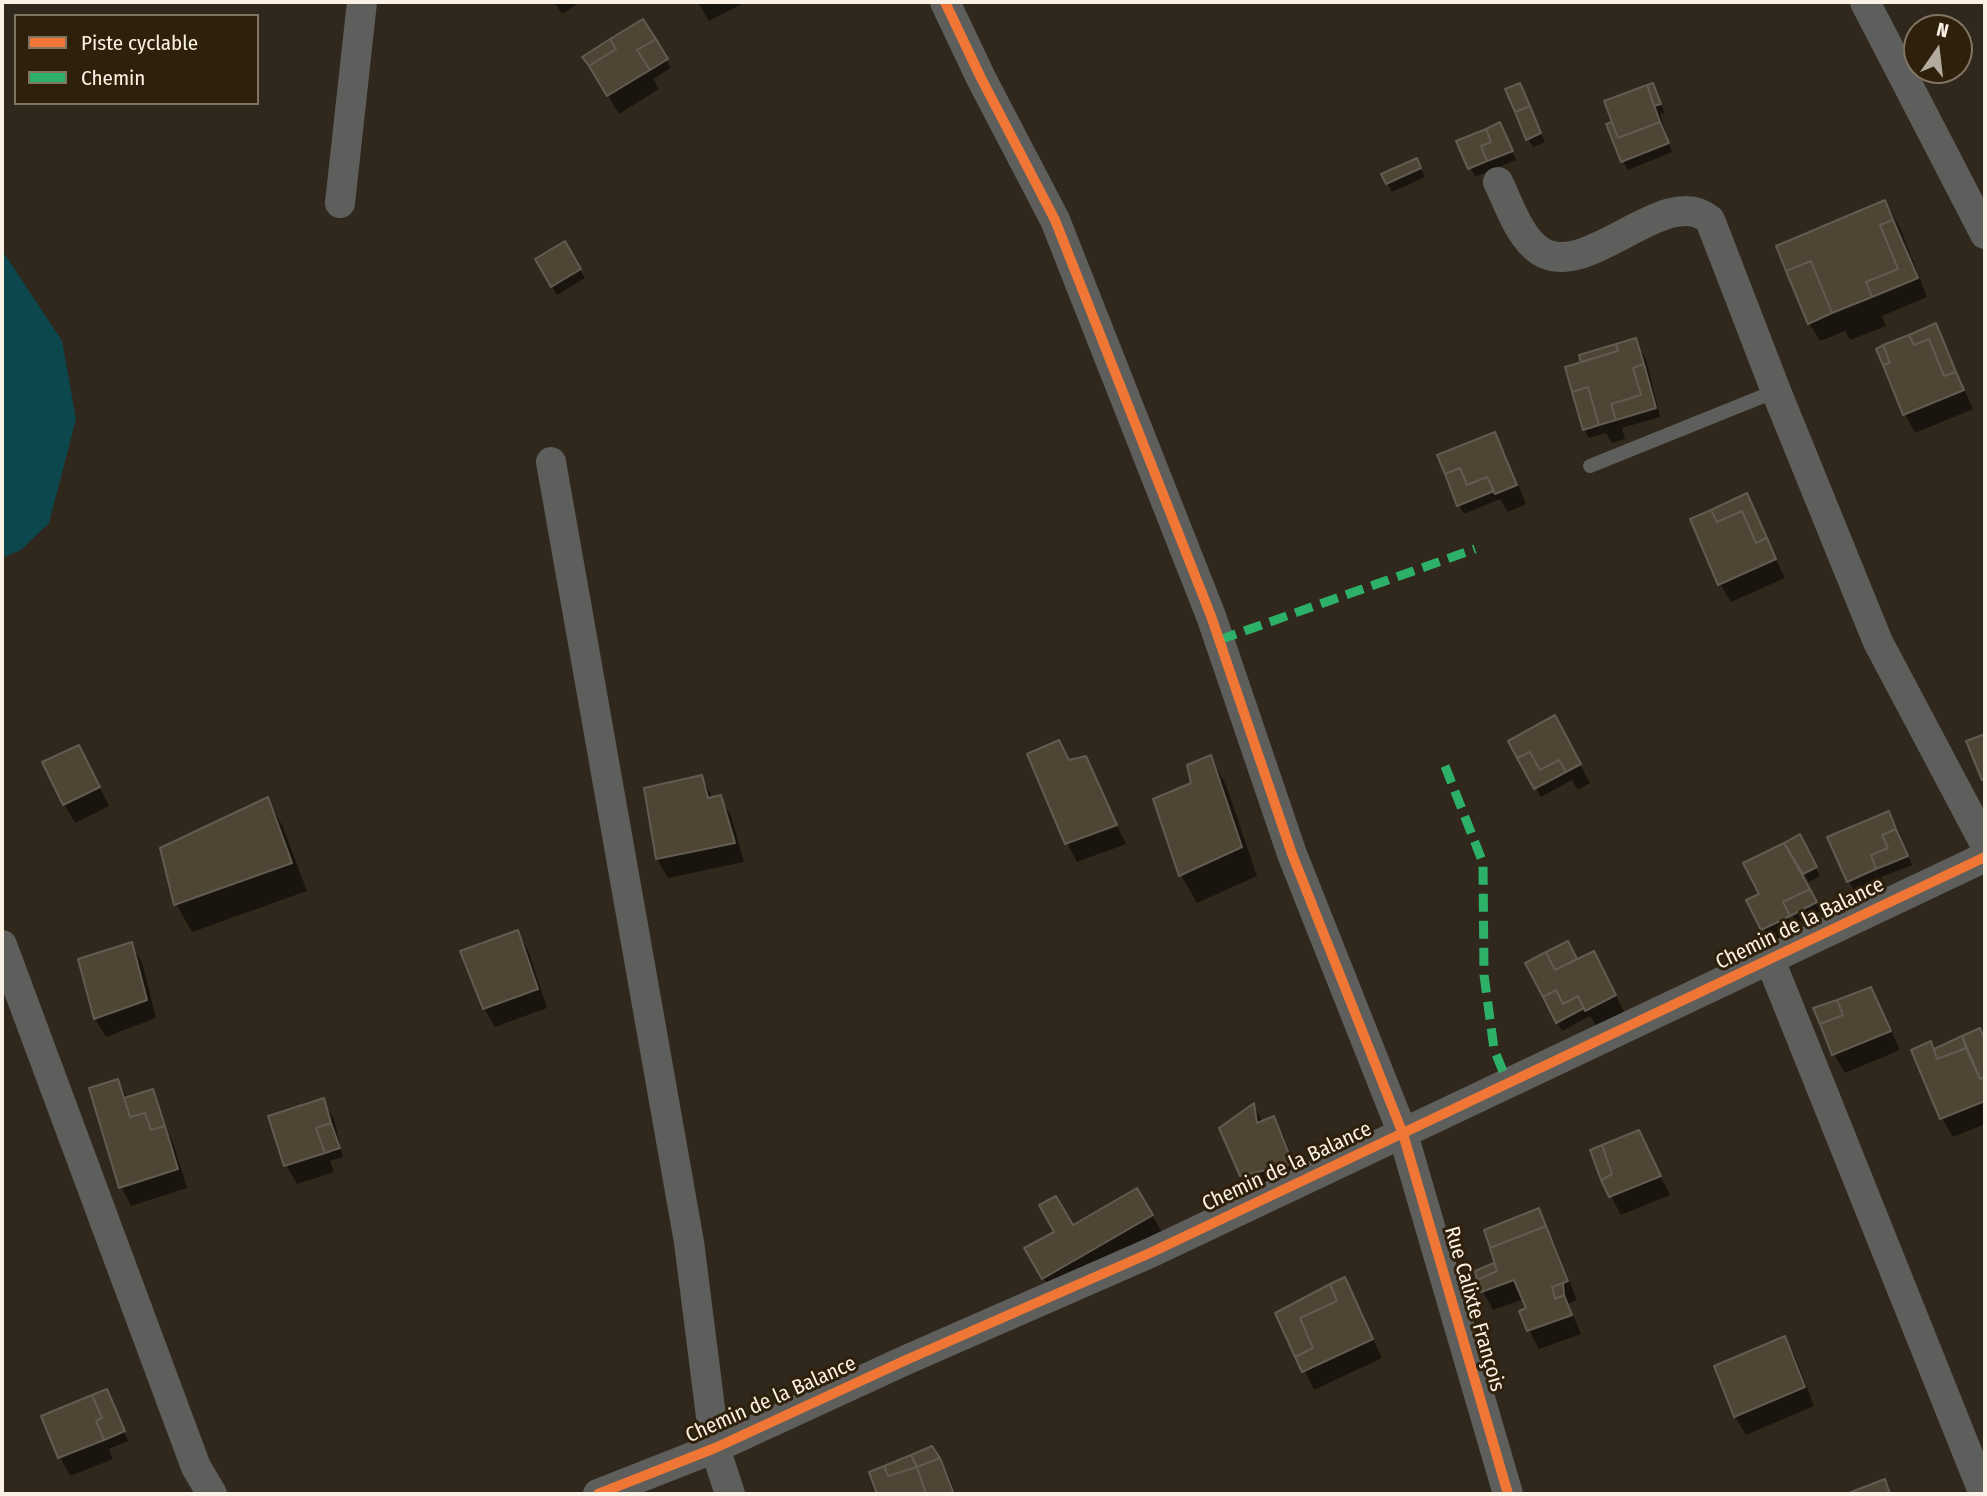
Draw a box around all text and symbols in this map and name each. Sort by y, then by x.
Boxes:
legend [14,14,259,105]
north arrow [1903,14,1973,84]
text: N [1934,18,1951,43]
text: Piste cyclable [81,30,198,56]
text: Chemin [81,65,145,91]
street label: Chemin de la Balance [1712,872,1888,976]
street label: Chemin de la Balance [1198,1117,1376,1217]
street label: Rue Calixte François [1438,1224,1510,1394]
street label: Chemin de la Balance [682,1351,860,1449]

